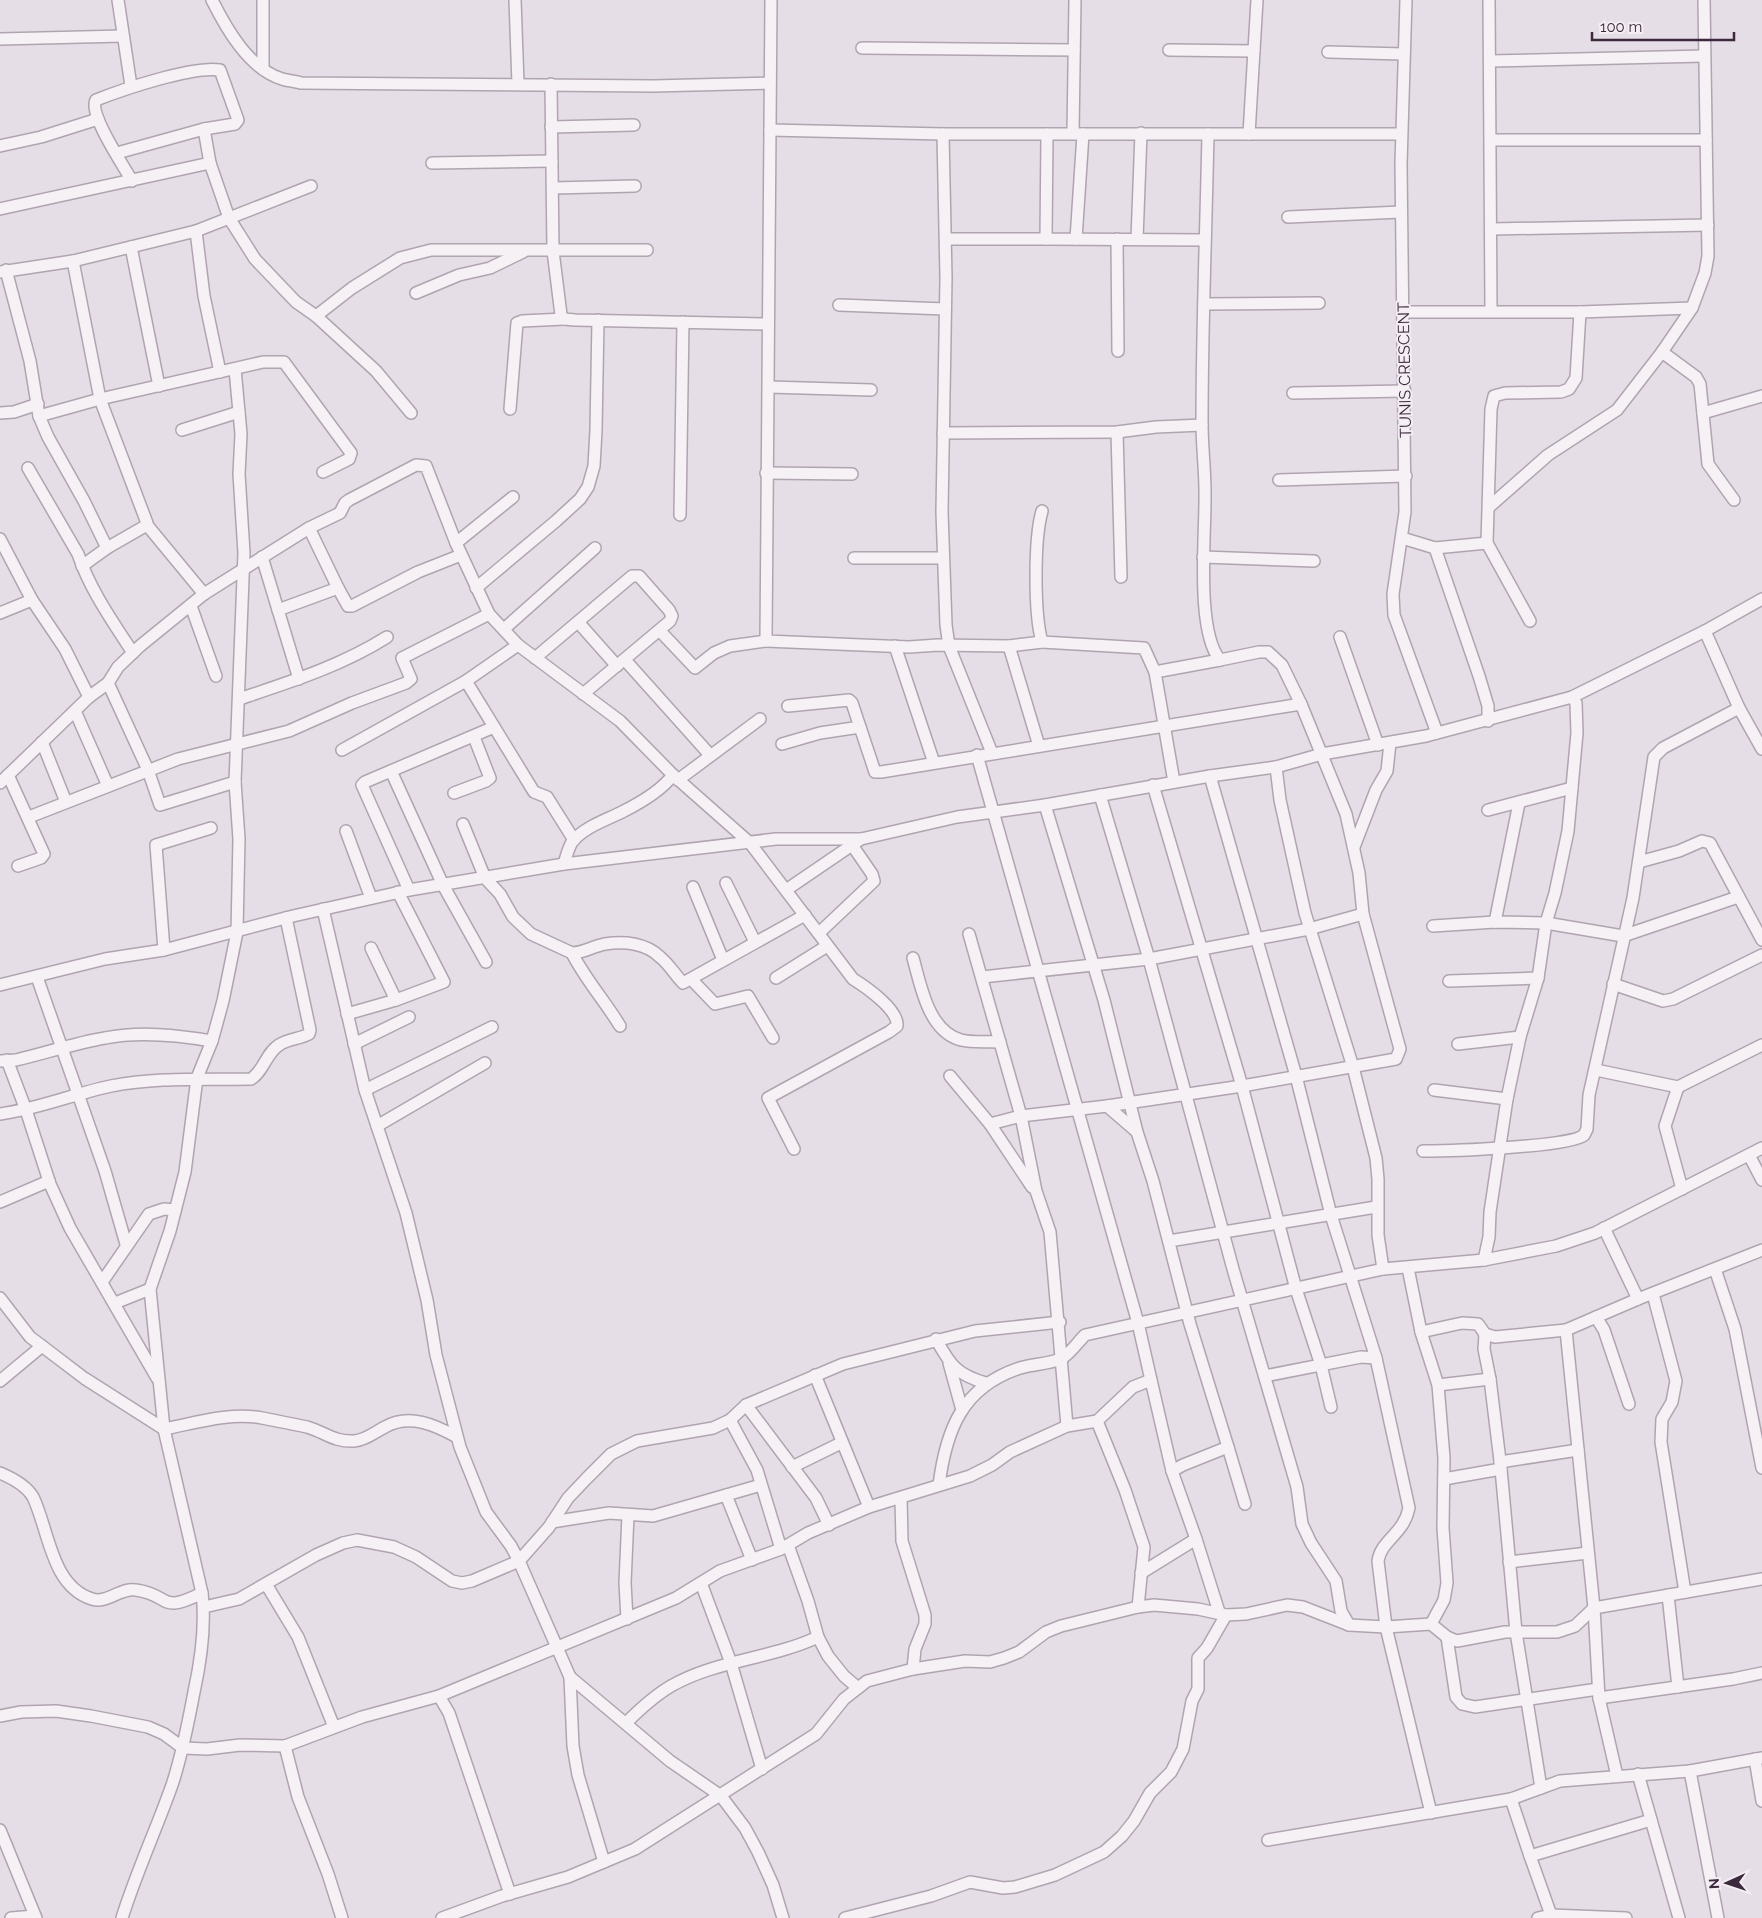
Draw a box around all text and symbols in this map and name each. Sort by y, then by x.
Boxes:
scale bar [1592,10,1734,42]
text: 100 m [1600,18,1642,36]
street label: TUNIS CRESCENT [1394,302,1415,438]
north arrow [1702,1858,1752,1908]
text: N [1706,1878,1722,1889]

